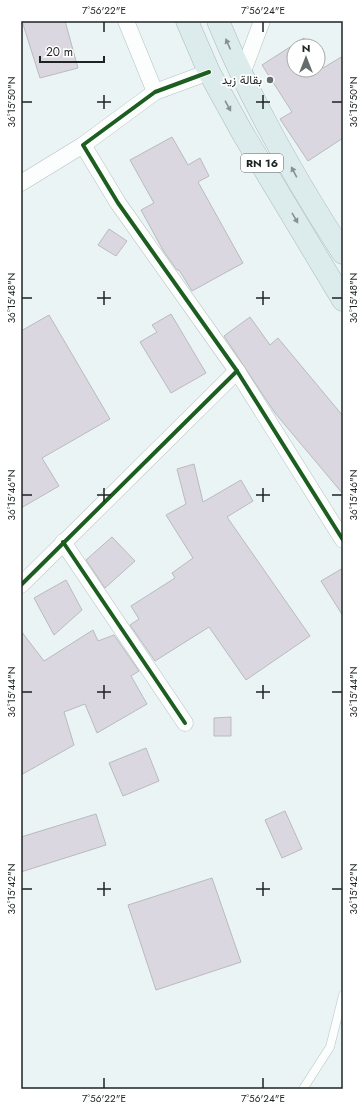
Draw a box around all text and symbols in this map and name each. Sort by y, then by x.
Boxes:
text: 7°56'22"E [82,3,126,18]
text: 7°56'24"E [241,3,285,18]
scale bar [40,38,104,64]
north arrow [286,38,326,78]
one-way arrow [225,39,231,50]
text: N [302,40,310,56]
text: 20 m [46,43,73,61]
place label: بقالة زيد [222,71,262,89]
marker: بقالة زيد [265,75,275,85]
text: 36°15'50"N [4,76,19,128]
text: 36°15'50"N [346,76,361,128]
one-way arrow [225,101,232,112]
road number: RN 16 [241,154,283,172]
one-way arrow [290,166,297,178]
one-way arrow [292,212,299,224]
text: 36°15'48"N [4,273,19,323]
text: 36°15'48"N [346,273,361,323]
text: 36°15'46"N [4,470,19,520]
text: 36°15'46"N [346,470,361,520]
text: 36°15'44"N [4,666,19,718]
text: 36°15'44"N [346,666,361,718]
text: 36°15'42"N [4,864,19,914]
text: 36°15'42"N [346,864,361,914]
text: 7°56'22"E [82,1091,126,1106]
text: 7°56'24"E [241,1091,285,1106]

